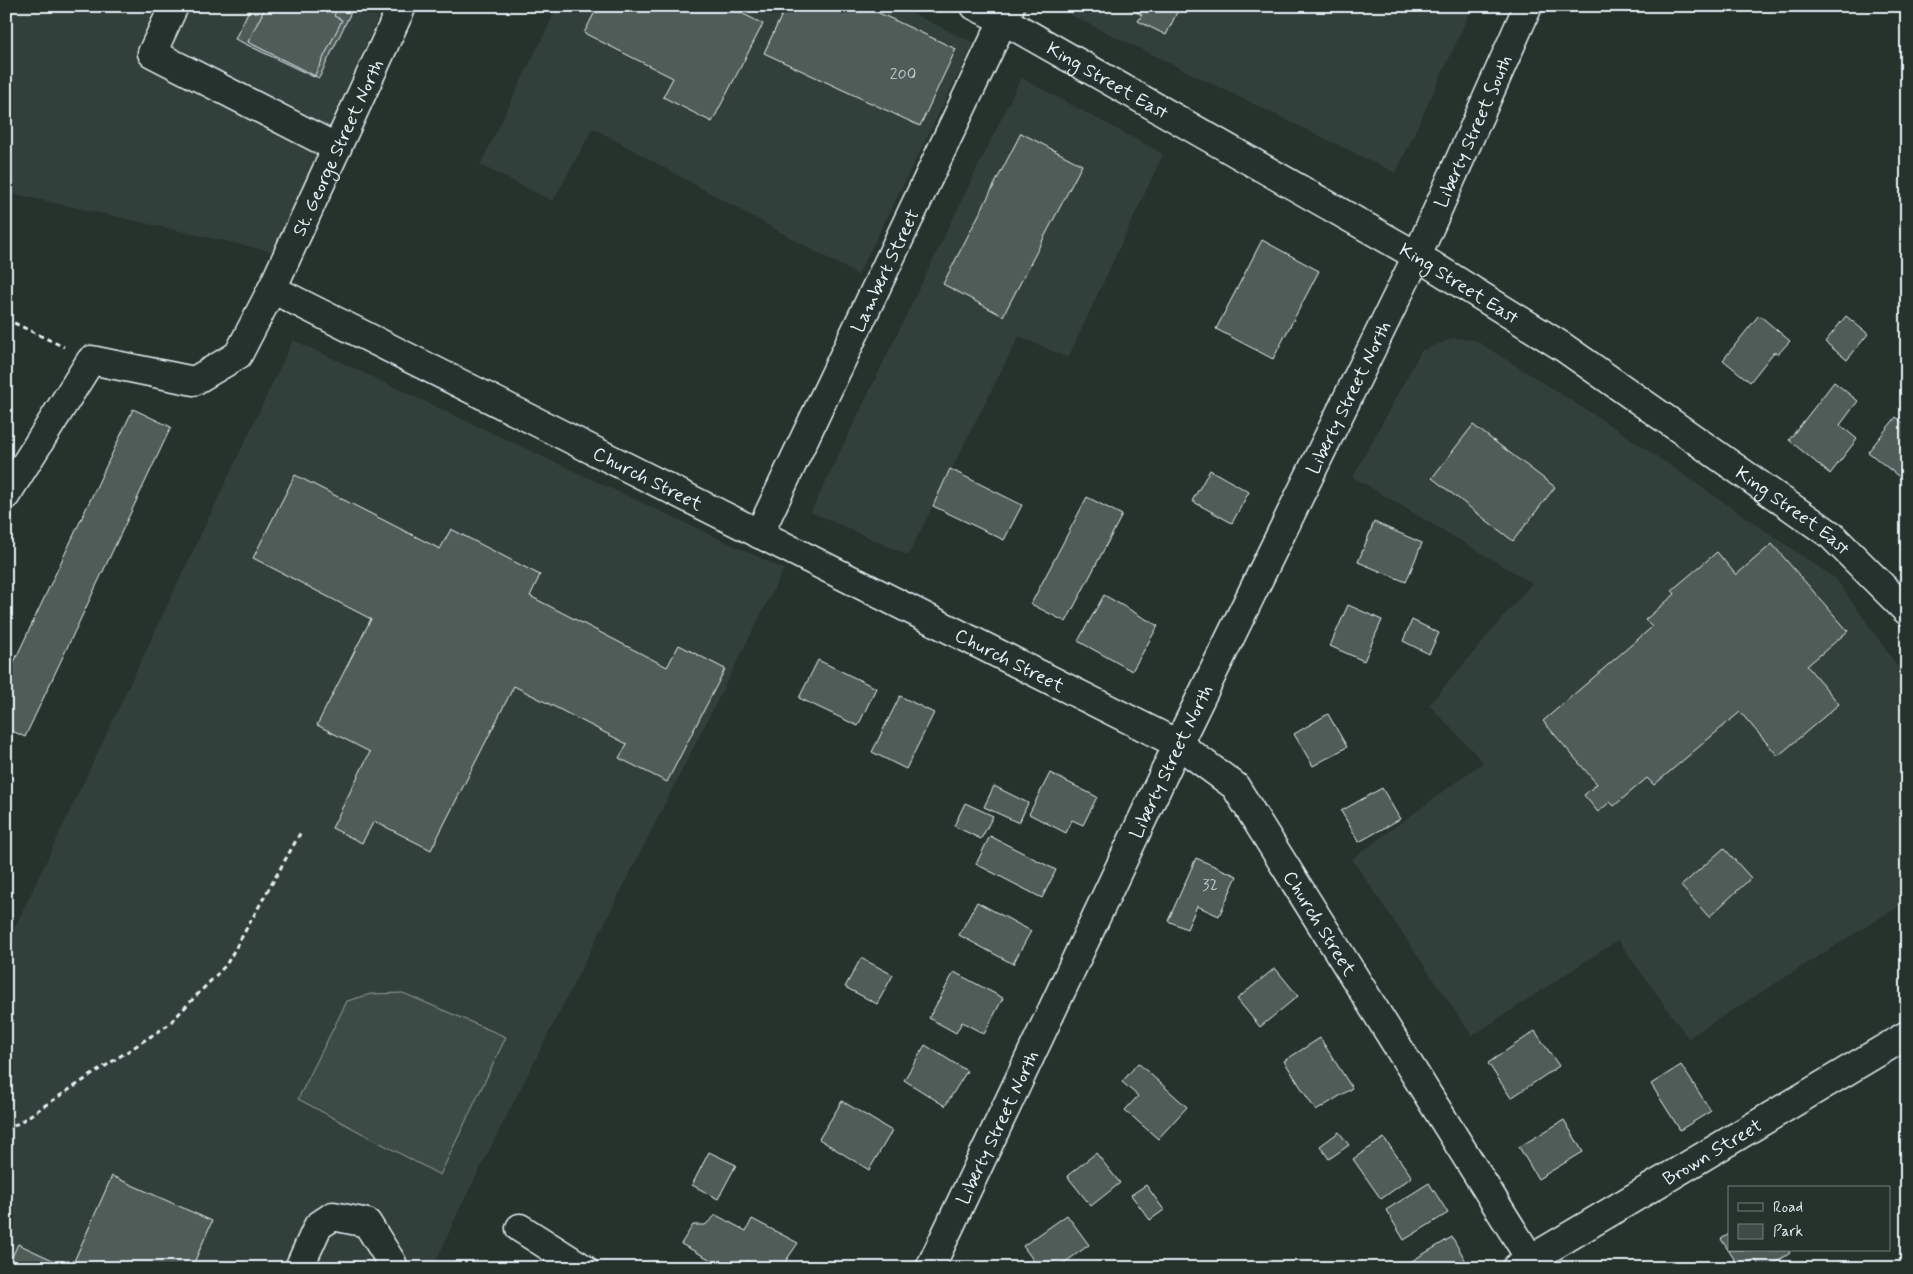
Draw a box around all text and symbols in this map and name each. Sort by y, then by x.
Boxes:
street label: King Street East [1042,36,1172,126]
street label: Liberty Street South [1429,51,1519,212]
street label: St. George Street North [287,55,390,240]
house number: 200 [890,64,916,85]
street label: Lambert Street [846,205,926,337]
street label: King Street East [1394,238,1523,330]
street label: Liberty Street North [1301,317,1397,479]
street label: Church Street [588,441,707,517]
street label: King Street East [1730,461,1855,561]
street label: Church Street [950,623,1069,699]
street label: Liberty Street North [1124,681,1219,843]
street label: Church Street [1277,866,1361,981]
house number: 32 [1202,875,1218,896]
street label: Liberty Street North [951,1046,1045,1209]
street label: Brown Street [1658,1113,1767,1192]
legend [1728,1186,1890,1252]
text: Road [1773,1198,1803,1218]
text: Park [1773,1222,1803,1242]

